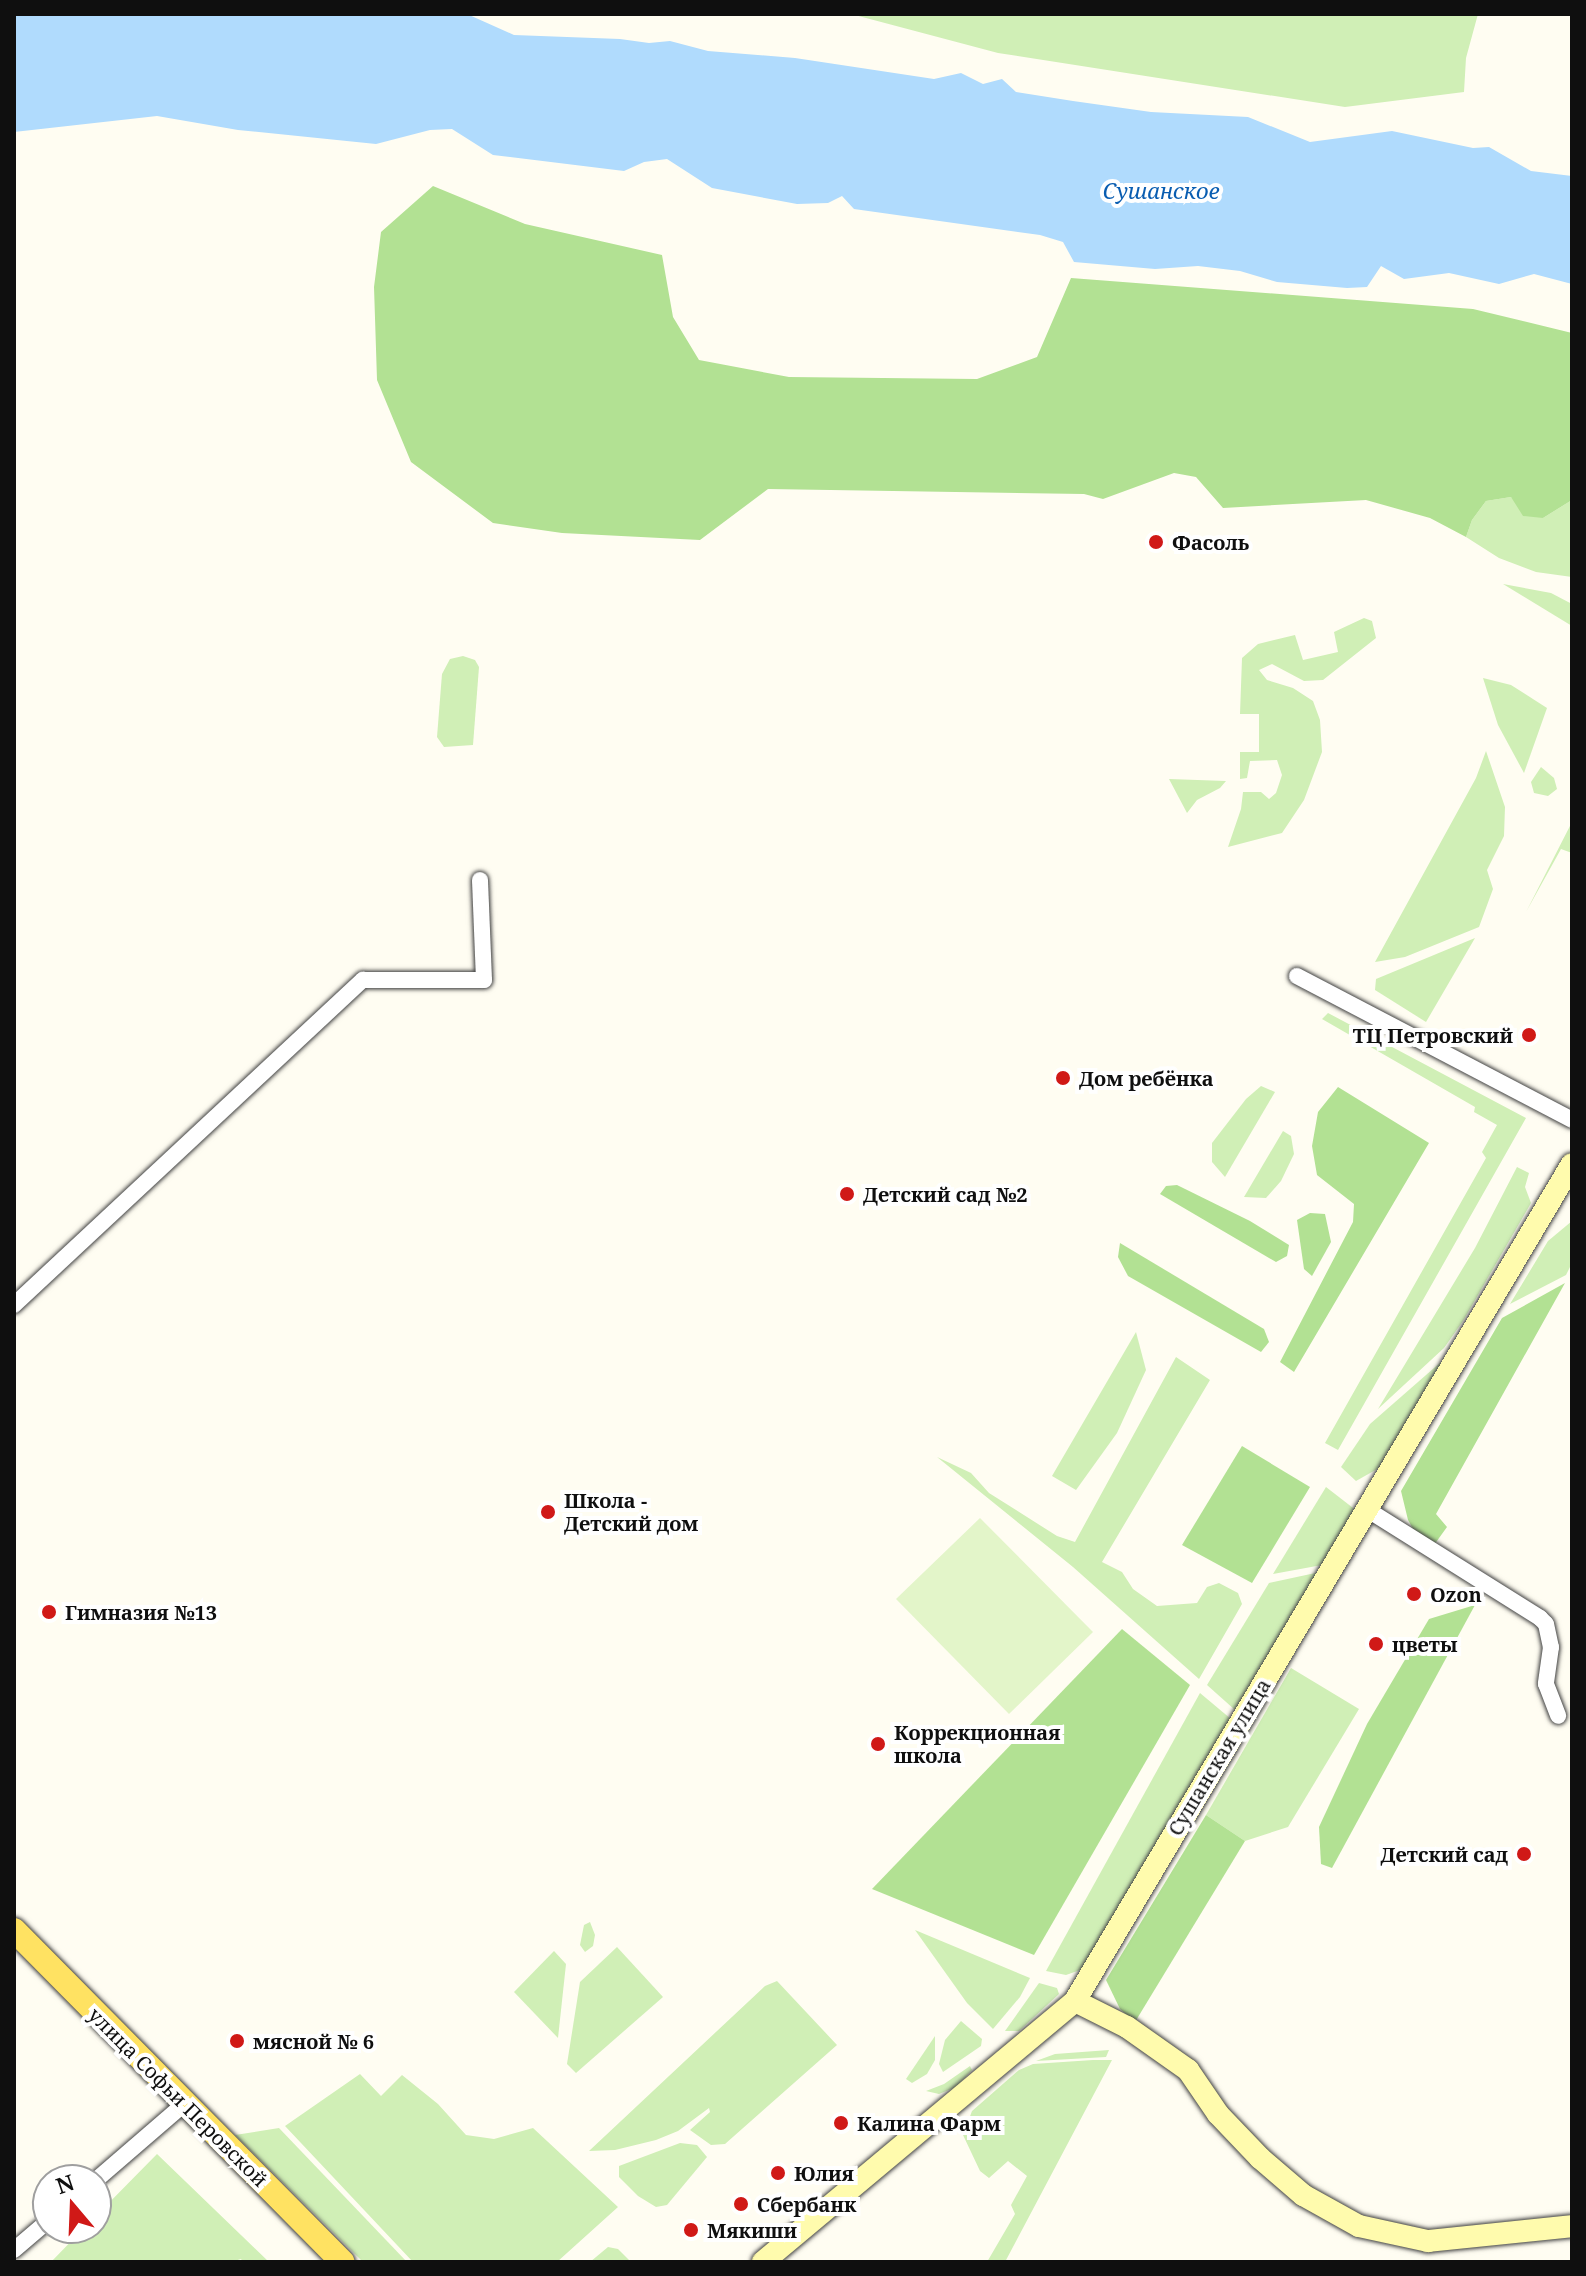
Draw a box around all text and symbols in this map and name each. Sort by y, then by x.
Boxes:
water label: Сушанское [1102,178,1220,204]
place label: Фасоль [1172,530,1249,554]
marker: Фасоль [1147,533,1165,551]
place label: ТЦ Петровский [1353,1023,1513,1047]
marker: ТЦ Петровский [1520,1026,1538,1044]
place label: Дом ребёнка [1079,1066,1214,1090]
marker: Дом ребёнка [1054,1069,1072,1087]
place label: Детский сад №2 [863,1182,1027,1206]
marker: Детский сад №2 [838,1185,856,1203]
place label: Школа - Детский дом [564,1488,698,1535]
marker: Школа - Детский дом [539,1503,557,1521]
place label: Ozon [1430,1582,1482,1606]
marker: Ozon [1405,1585,1423,1603]
place label: Гимназия №13 [65,1600,217,1624]
marker: Гимназия №13 [40,1603,58,1621]
place label: цветы [1392,1632,1457,1656]
marker: цветы [1367,1635,1385,1653]
street label: Сушанская улица [1163,1674,1275,1840]
place label: Коррекционная школа [894,1720,1060,1767]
marker: Коррекционная школа [869,1735,887,1753]
place label: Детский сад [1381,1842,1508,1866]
marker: Детский сад [1515,1845,1533,1863]
street label: улица Софьи Перовской [84,2003,272,2191]
place label: мясной № 6 [253,2029,374,2053]
marker: мясной № 6 [228,2032,246,2050]
place label: Калина Фарм [857,2111,1001,2135]
marker: Калина Фарм [832,2114,850,2132]
place label: Юлия [794,2161,854,2185]
north arrow [32,2164,112,2244]
marker: Юлия [769,2164,787,2182]
text: N [52,2166,78,2200]
place label: Сбербанк [757,2192,856,2216]
marker: Сбербанк [732,2195,750,2213]
place label: Мякиши [707,2218,797,2242]
marker: Мякиши [682,2221,700,2239]

